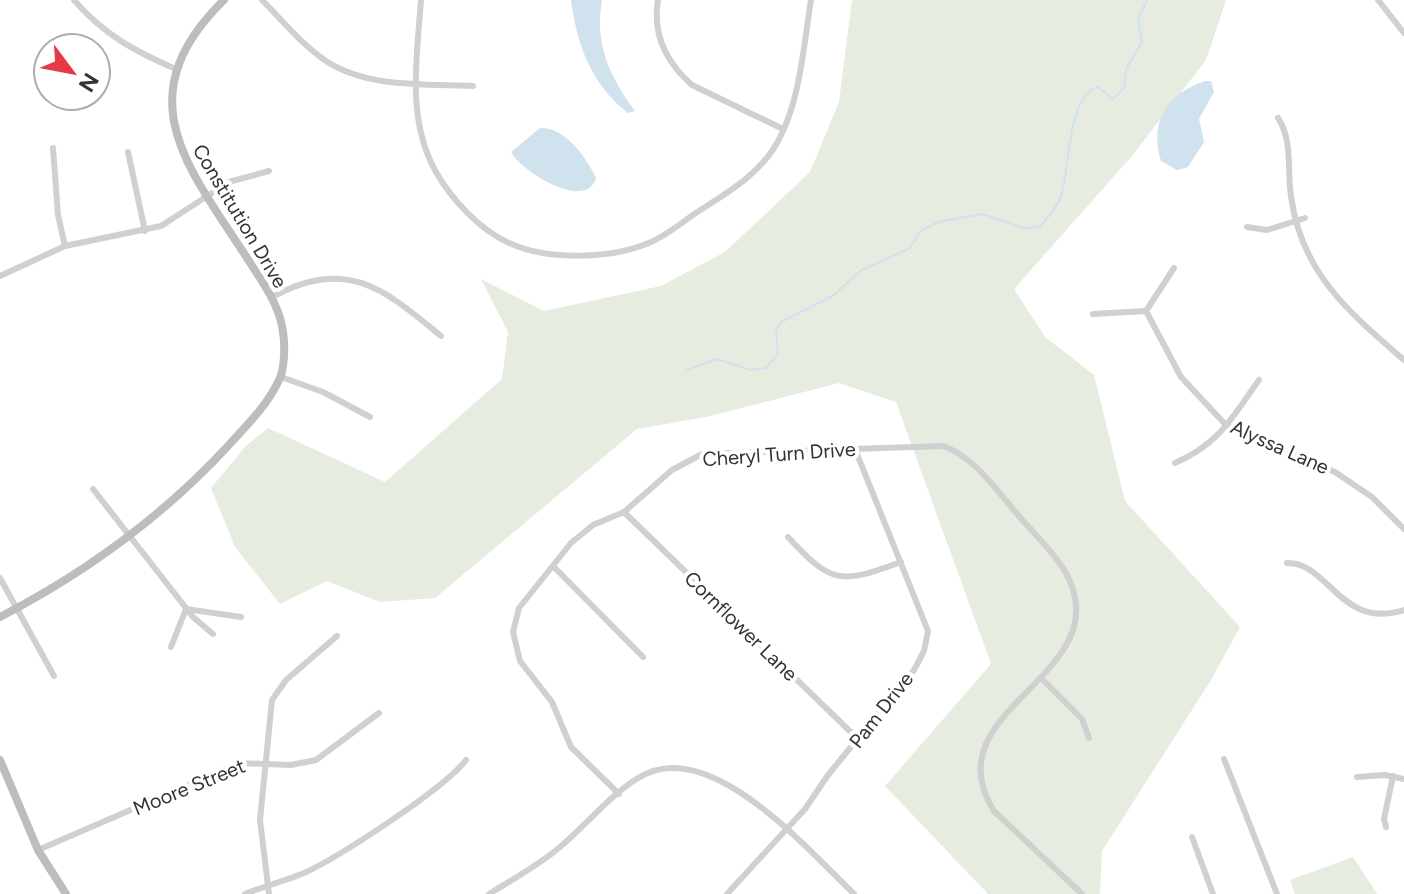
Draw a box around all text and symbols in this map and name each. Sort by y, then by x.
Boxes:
north arrow [32,32,112,112]
text: N [73,68,104,97]
street label: Constitution Drive [188,140,292,292]
street label: Alyssa Lane [1227,415,1333,479]
street label: Cheryl Turn Drive [702,437,856,471]
street label: Cornflower Lane [680,566,803,686]
street label: Pam Drive [844,667,918,753]
street label: Moore Street [129,754,249,820]

